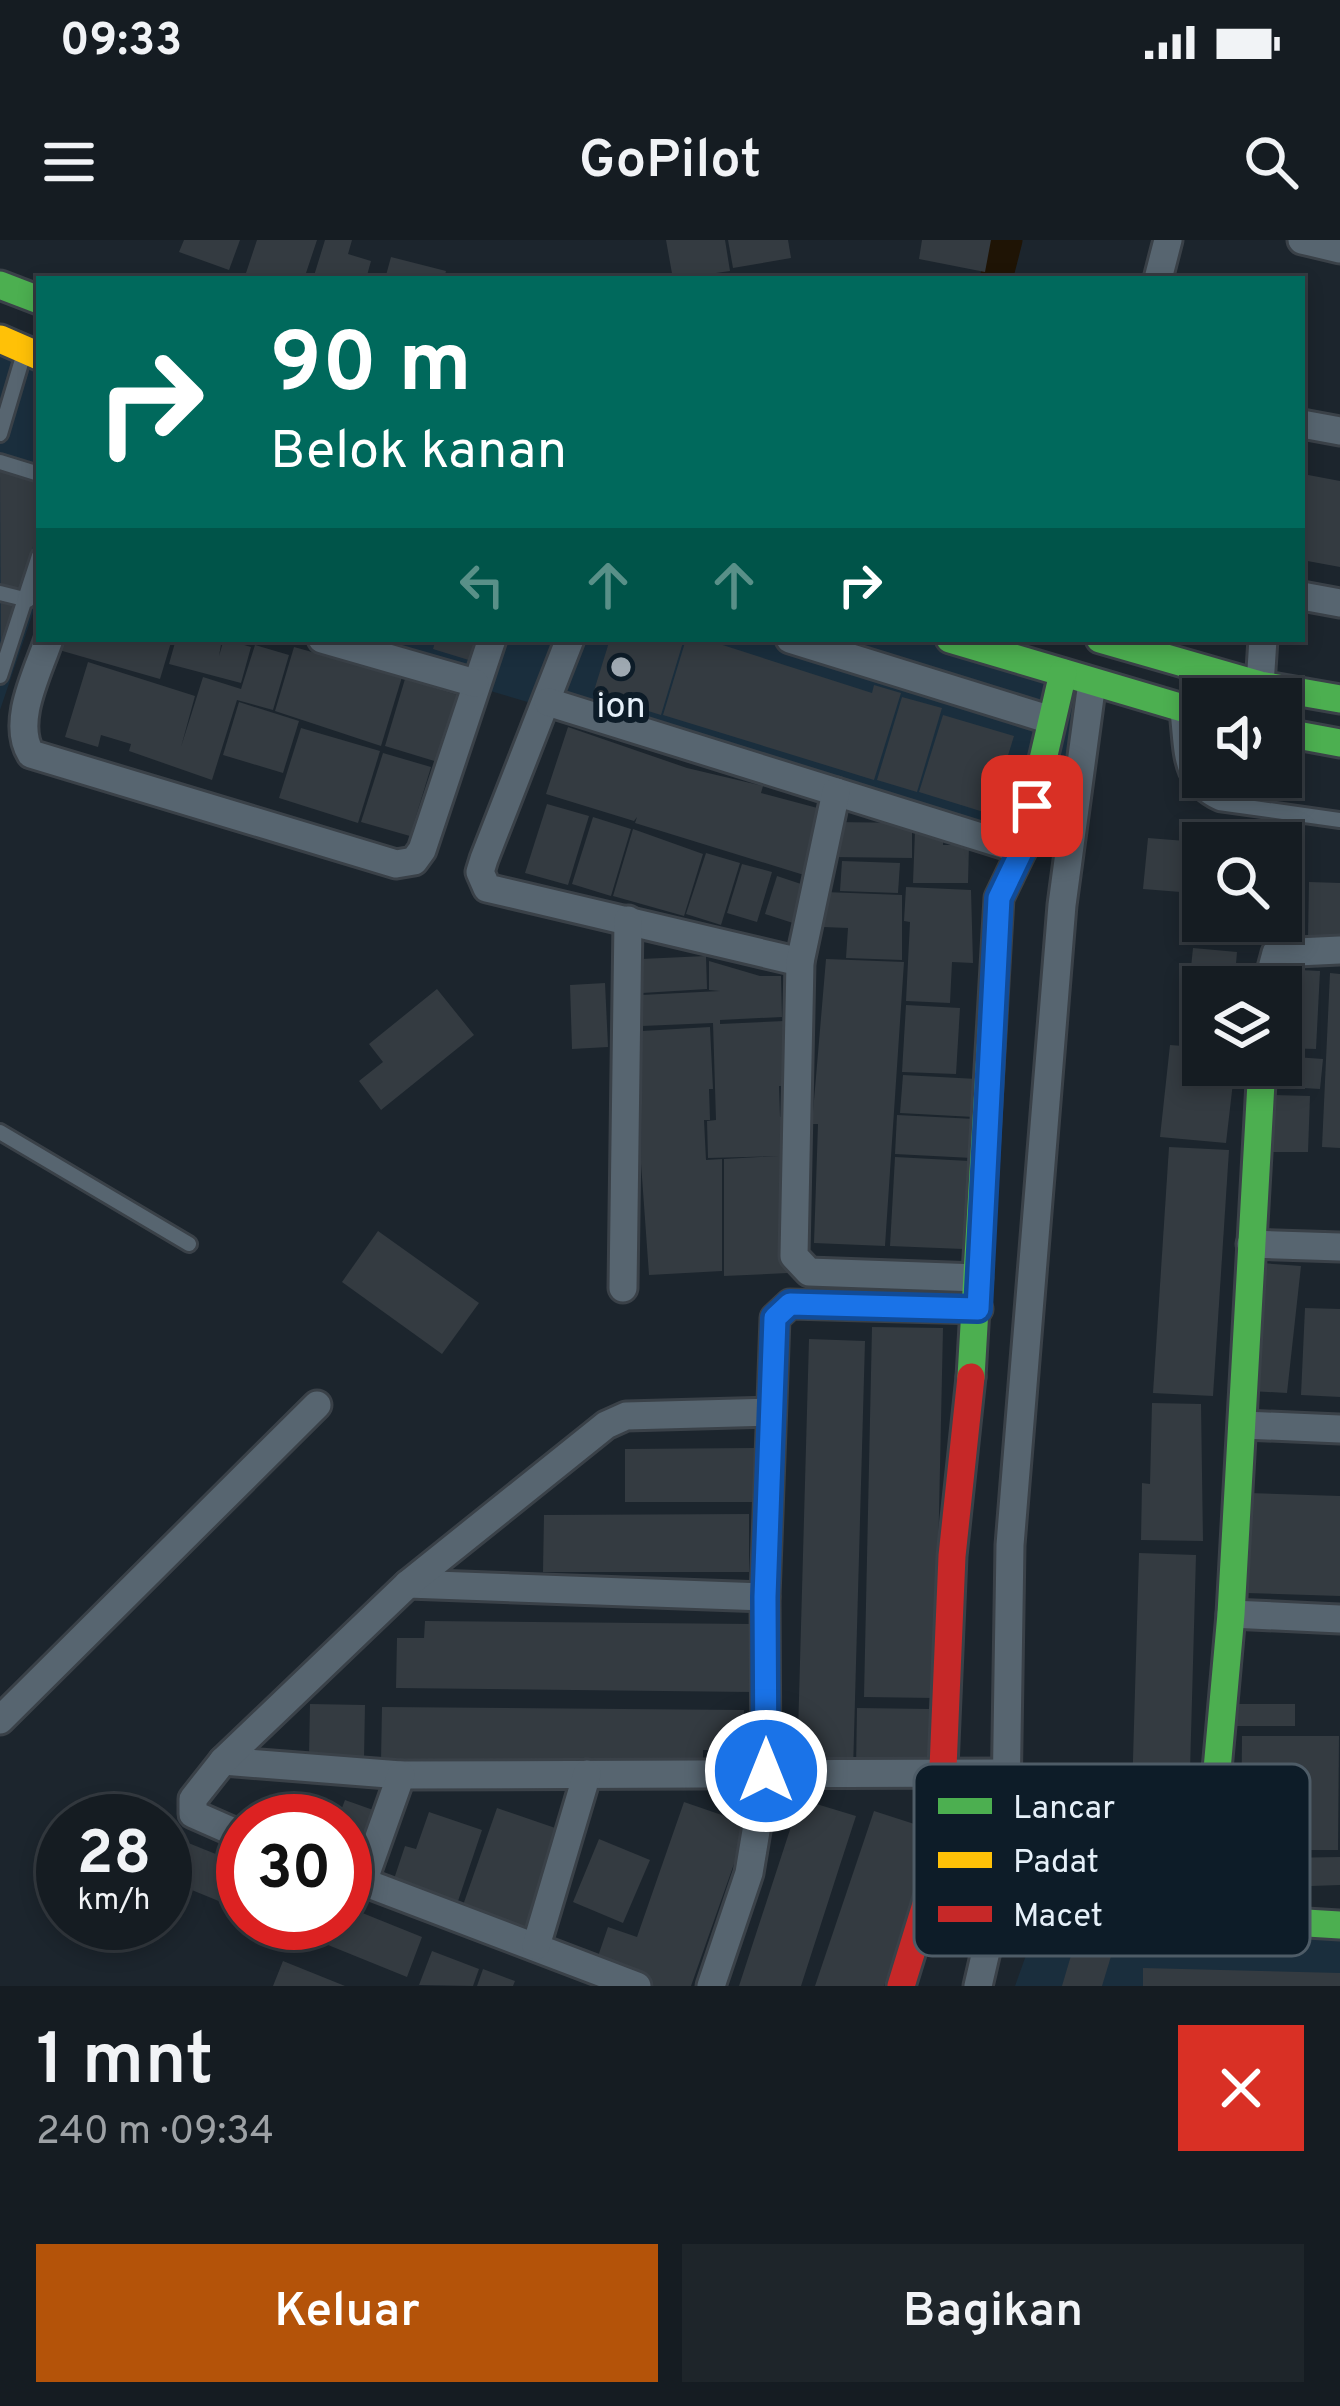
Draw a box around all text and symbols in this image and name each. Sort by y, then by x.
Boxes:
text: 09:33 [60,14,182,71]
text: GoPilot [579,128,761,197]
icon: menu [36,129,102,195]
icon: search [1238,129,1304,195]
text: 90 m [270,315,472,421]
icon: right [72,324,228,480]
text: Belok kanan [270,419,567,488]
icon: left [449,552,515,618]
icon: ahead [575,552,641,618]
icon: ahead [701,552,767,618]
icon: right [827,552,893,618]
marker: ion [608,654,634,680]
map controls [1182,678,1302,1086]
button: sound [1182,678,1302,798]
place label: ion [596,685,646,731]
pin [981,755,1083,857]
icon: arrive [999,773,1065,839]
button: search [1182,822,1302,942]
button: layers [1182,966,1302,1086]
position arrow [703,1708,829,1834]
legend [914,1764,1310,1956]
text: Lancar [1013,1789,1115,1831]
speed limit sign: 30 [216,1794,372,1950]
text: 28 [77,1819,151,1895]
text: Padat [1013,1843,1099,1885]
text: km/h [78,1883,150,1920]
text: Macet [1013,1897,1103,1939]
text: 1 mnt [36,2018,213,2110]
button: close [1178,2025,1304,2151]
text: 240 m · 09:34 [36,2109,274,2158]
button: Keluar [36,2244,658,2382]
button: Bagikan [682,2244,1304,2382]

